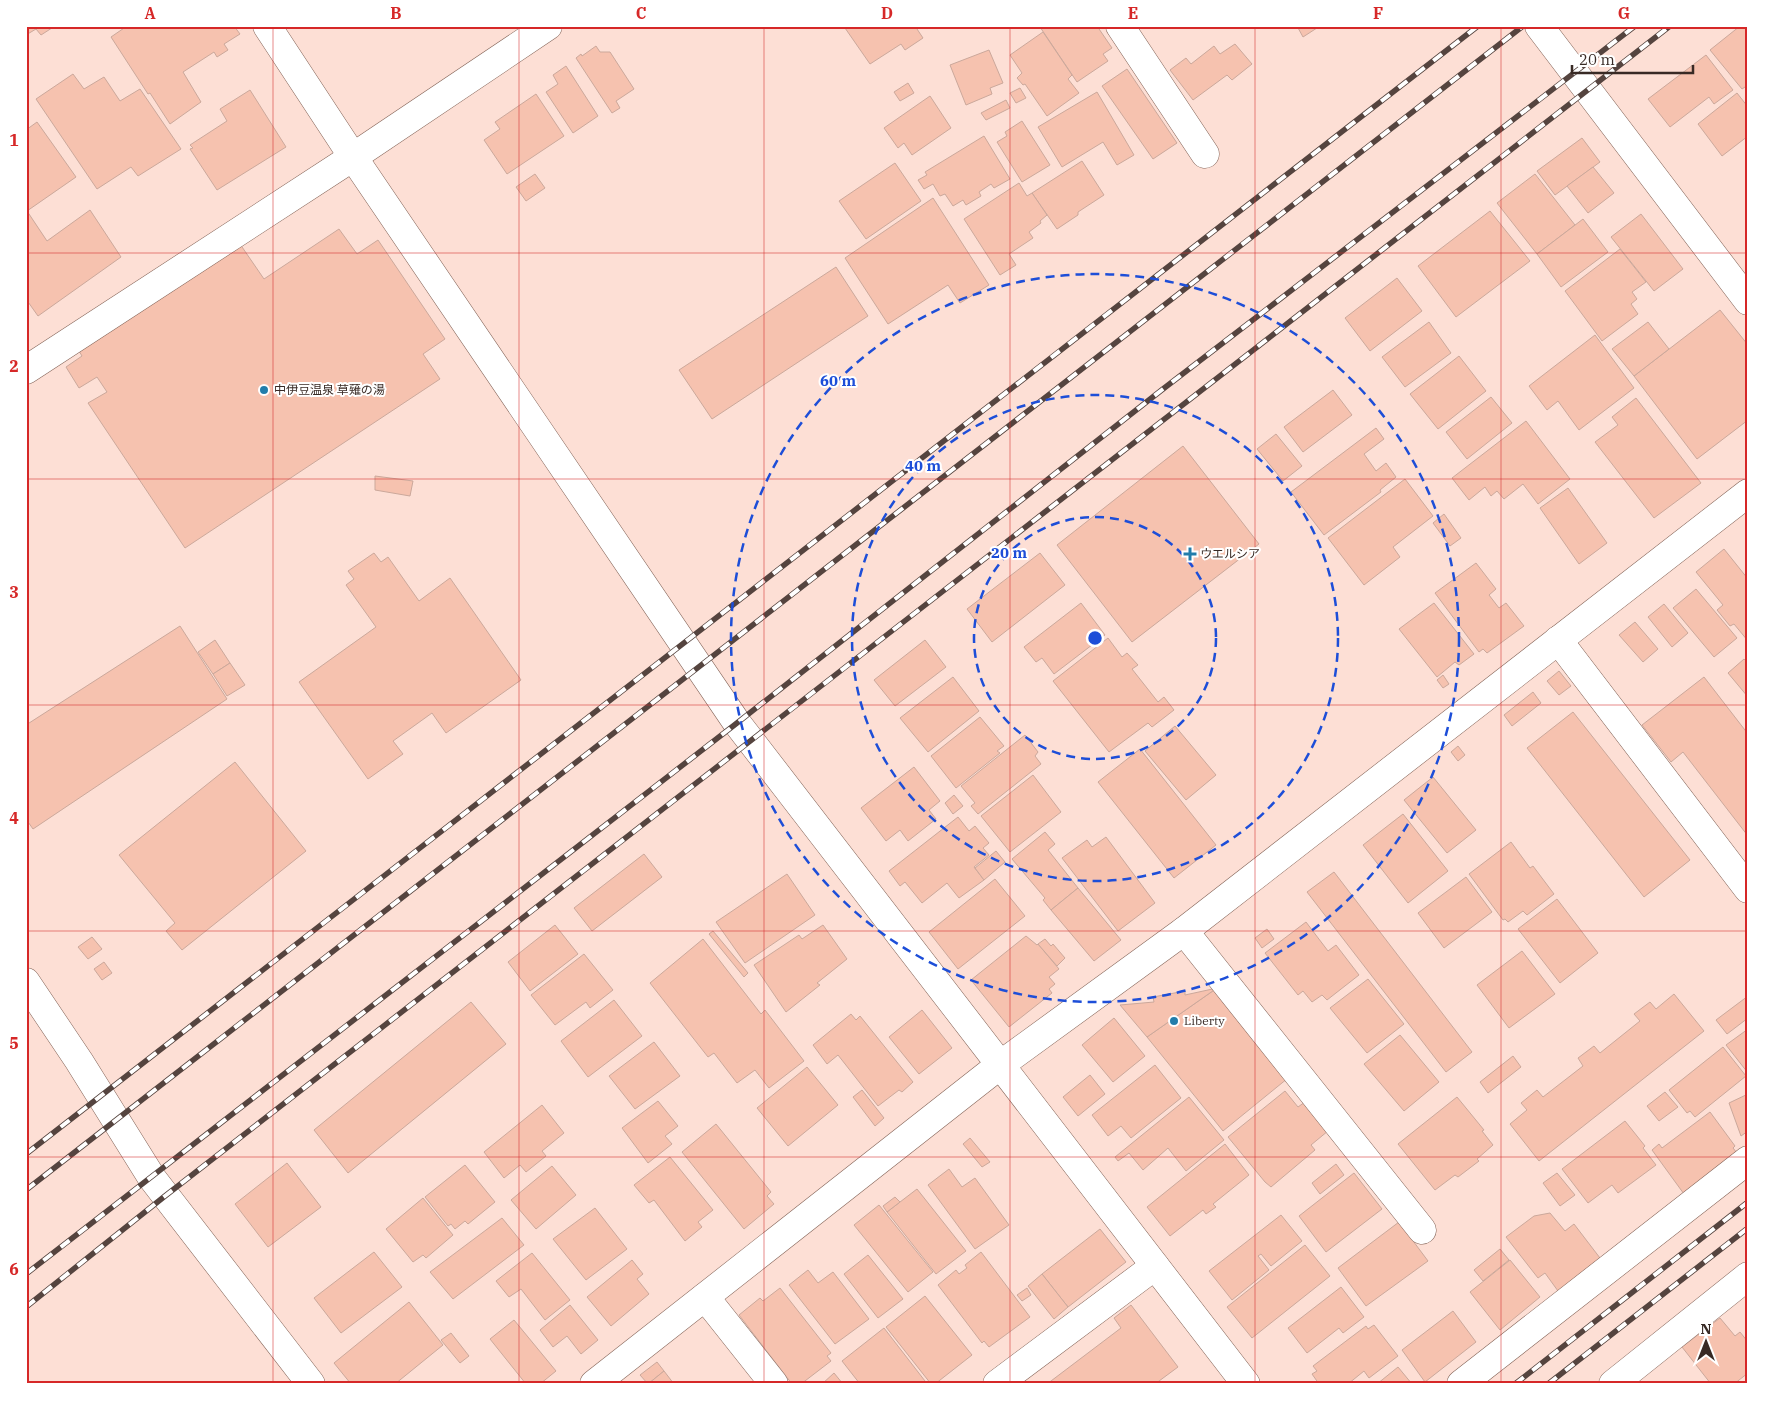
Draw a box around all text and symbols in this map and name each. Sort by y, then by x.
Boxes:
text: A [144,3,156,23]
text: B [390,3,402,23]
text: C [636,3,646,23]
text: D [881,3,893,23]
text: E [1128,3,1138,23]
text: F [1373,3,1383,23]
text: G [1618,3,1630,23]
scale bar [1572,42,1693,74]
text: 20 m [1579,50,1615,69]
text: 1 [9,130,19,150]
text: 2 [9,356,19,376]
text: 60 m [820,371,856,390]
place label: 中伊豆温泉 草薙の湯 [274,382,385,397]
marker: 中伊豆温泉 草薙の湯 [258,384,270,396]
text: 40 m [905,456,941,475]
text: 20 m [991,543,1027,562]
place label: ウエルシア [1200,546,1260,561]
marker: ウエルシア [1184,548,1196,560]
text: 3 [9,582,19,602]
centre of rings [1086,629,1104,647]
text: 4 [9,808,19,828]
place label: Liberty [1184,1013,1225,1028]
marker: Liberty [1168,1015,1180,1027]
text: 5 [9,1033,19,1053]
text: 6 [9,1259,19,1279]
north arrow [1682,1318,1732,1368]
text: N [1700,1320,1712,1338]

